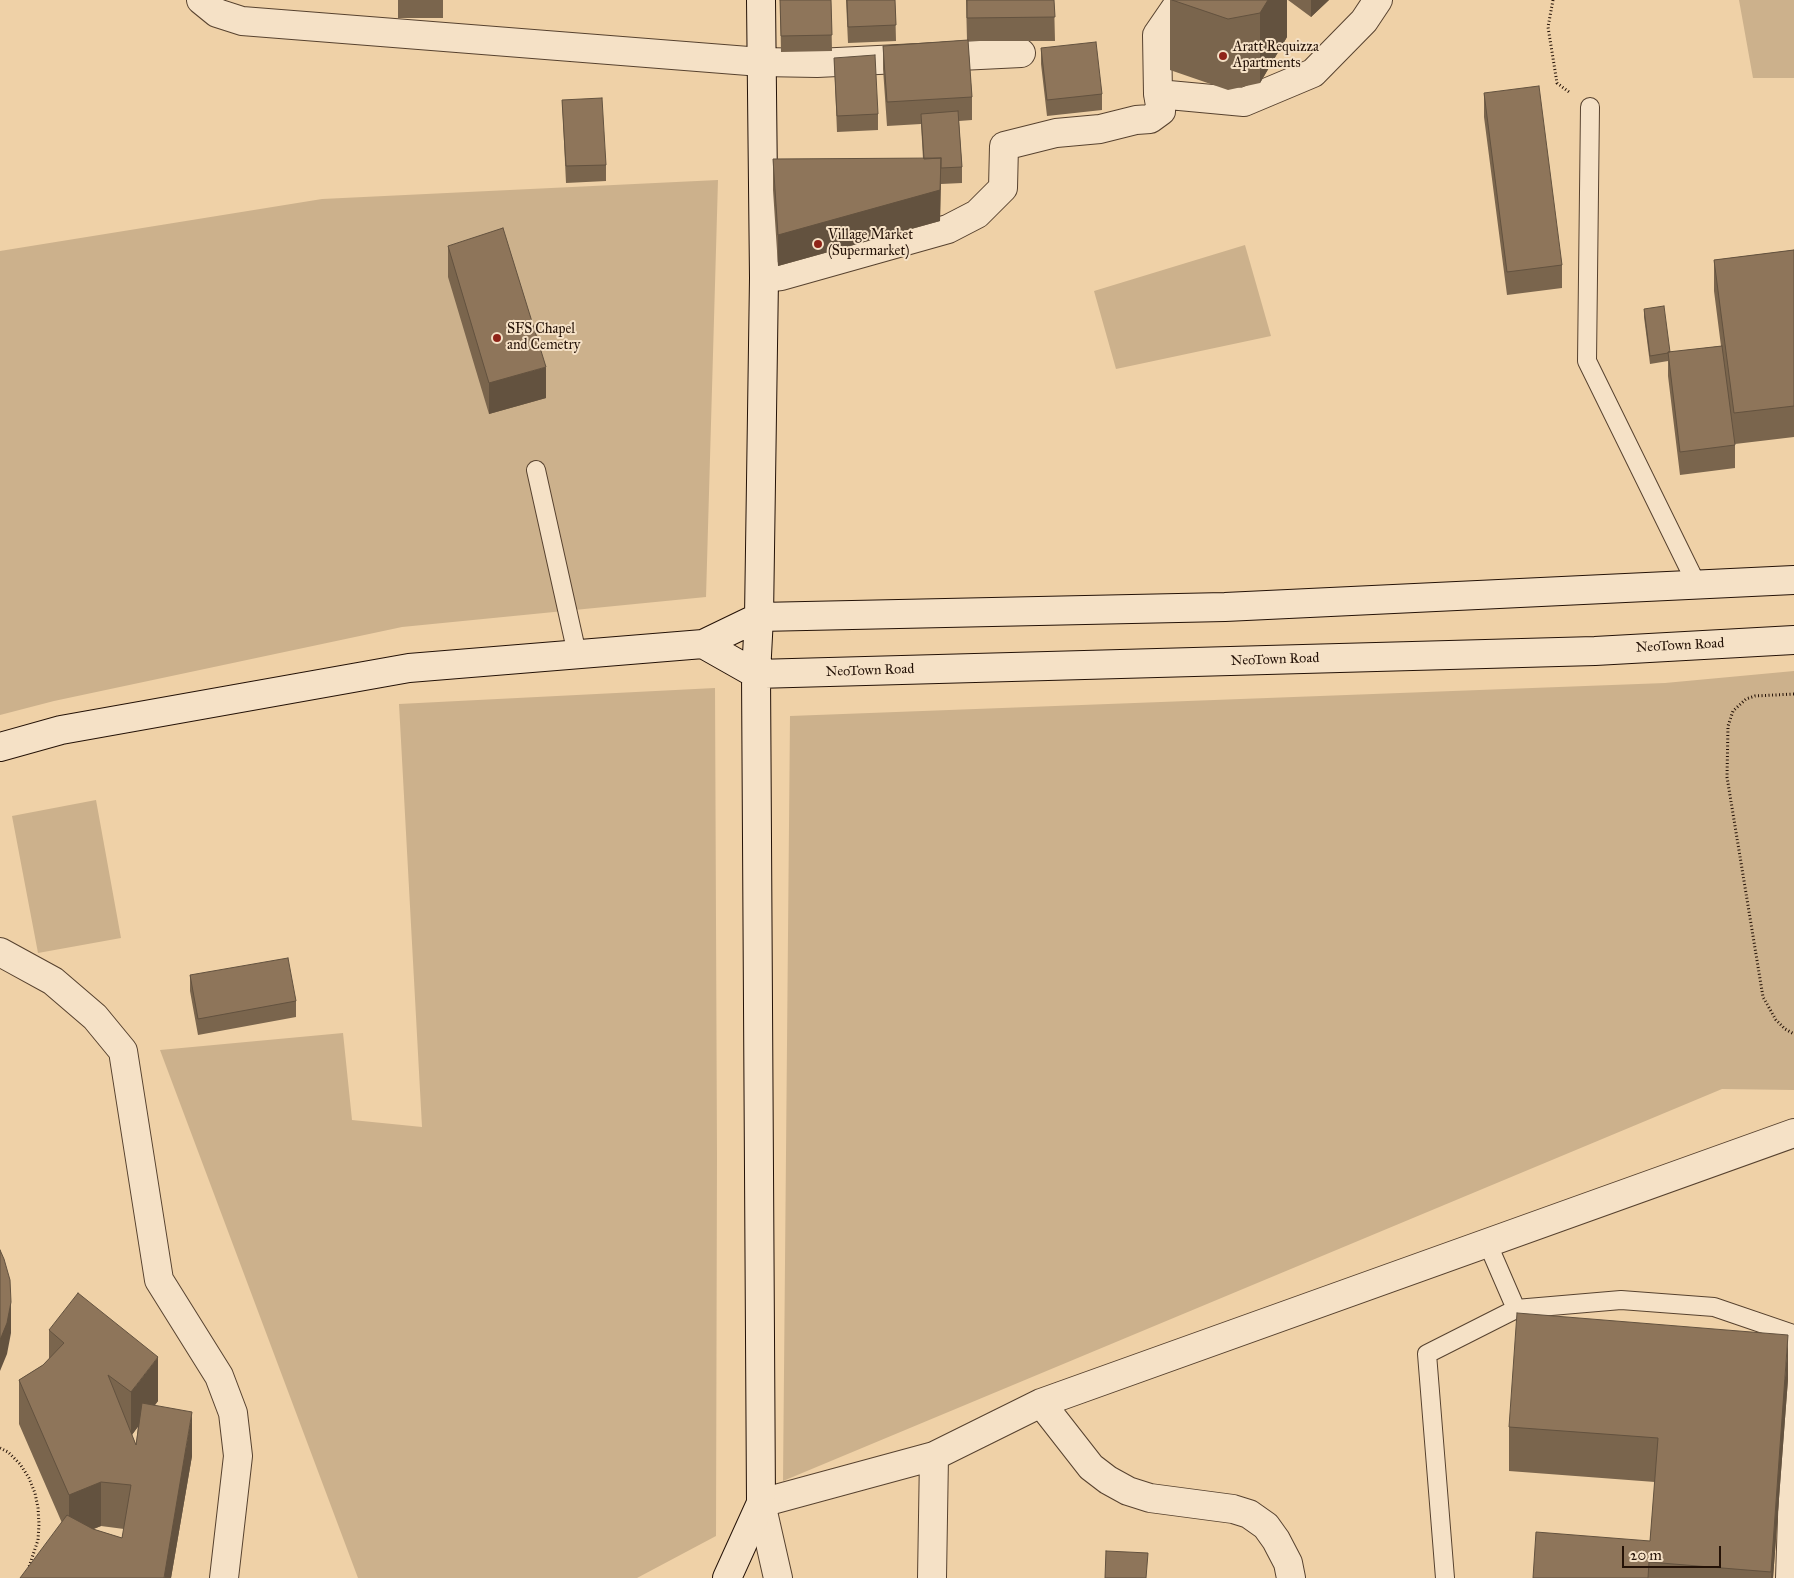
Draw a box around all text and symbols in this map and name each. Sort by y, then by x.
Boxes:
place label: Aratt Requizza Apartments [1233,40,1319,72]
marker: Aratt Requizza Apartments [1217,50,1229,62]
place label: Village Market (Supermarket) [828,228,913,260]
marker: Village Market (Supermarket) [812,238,824,250]
place label: SFS Chapel and Cemetry [507,322,580,354]
marker: SFS Chapel and Cemetry [491,332,503,344]
street label: NeoTown Road [1635,635,1725,657]
street label: NeoTown Road [1230,650,1320,670]
street label: NeoTown Road [825,661,915,681]
scale bar [1624,1536,1723,1568]
text: 20 m [1630,1546,1662,1564]

